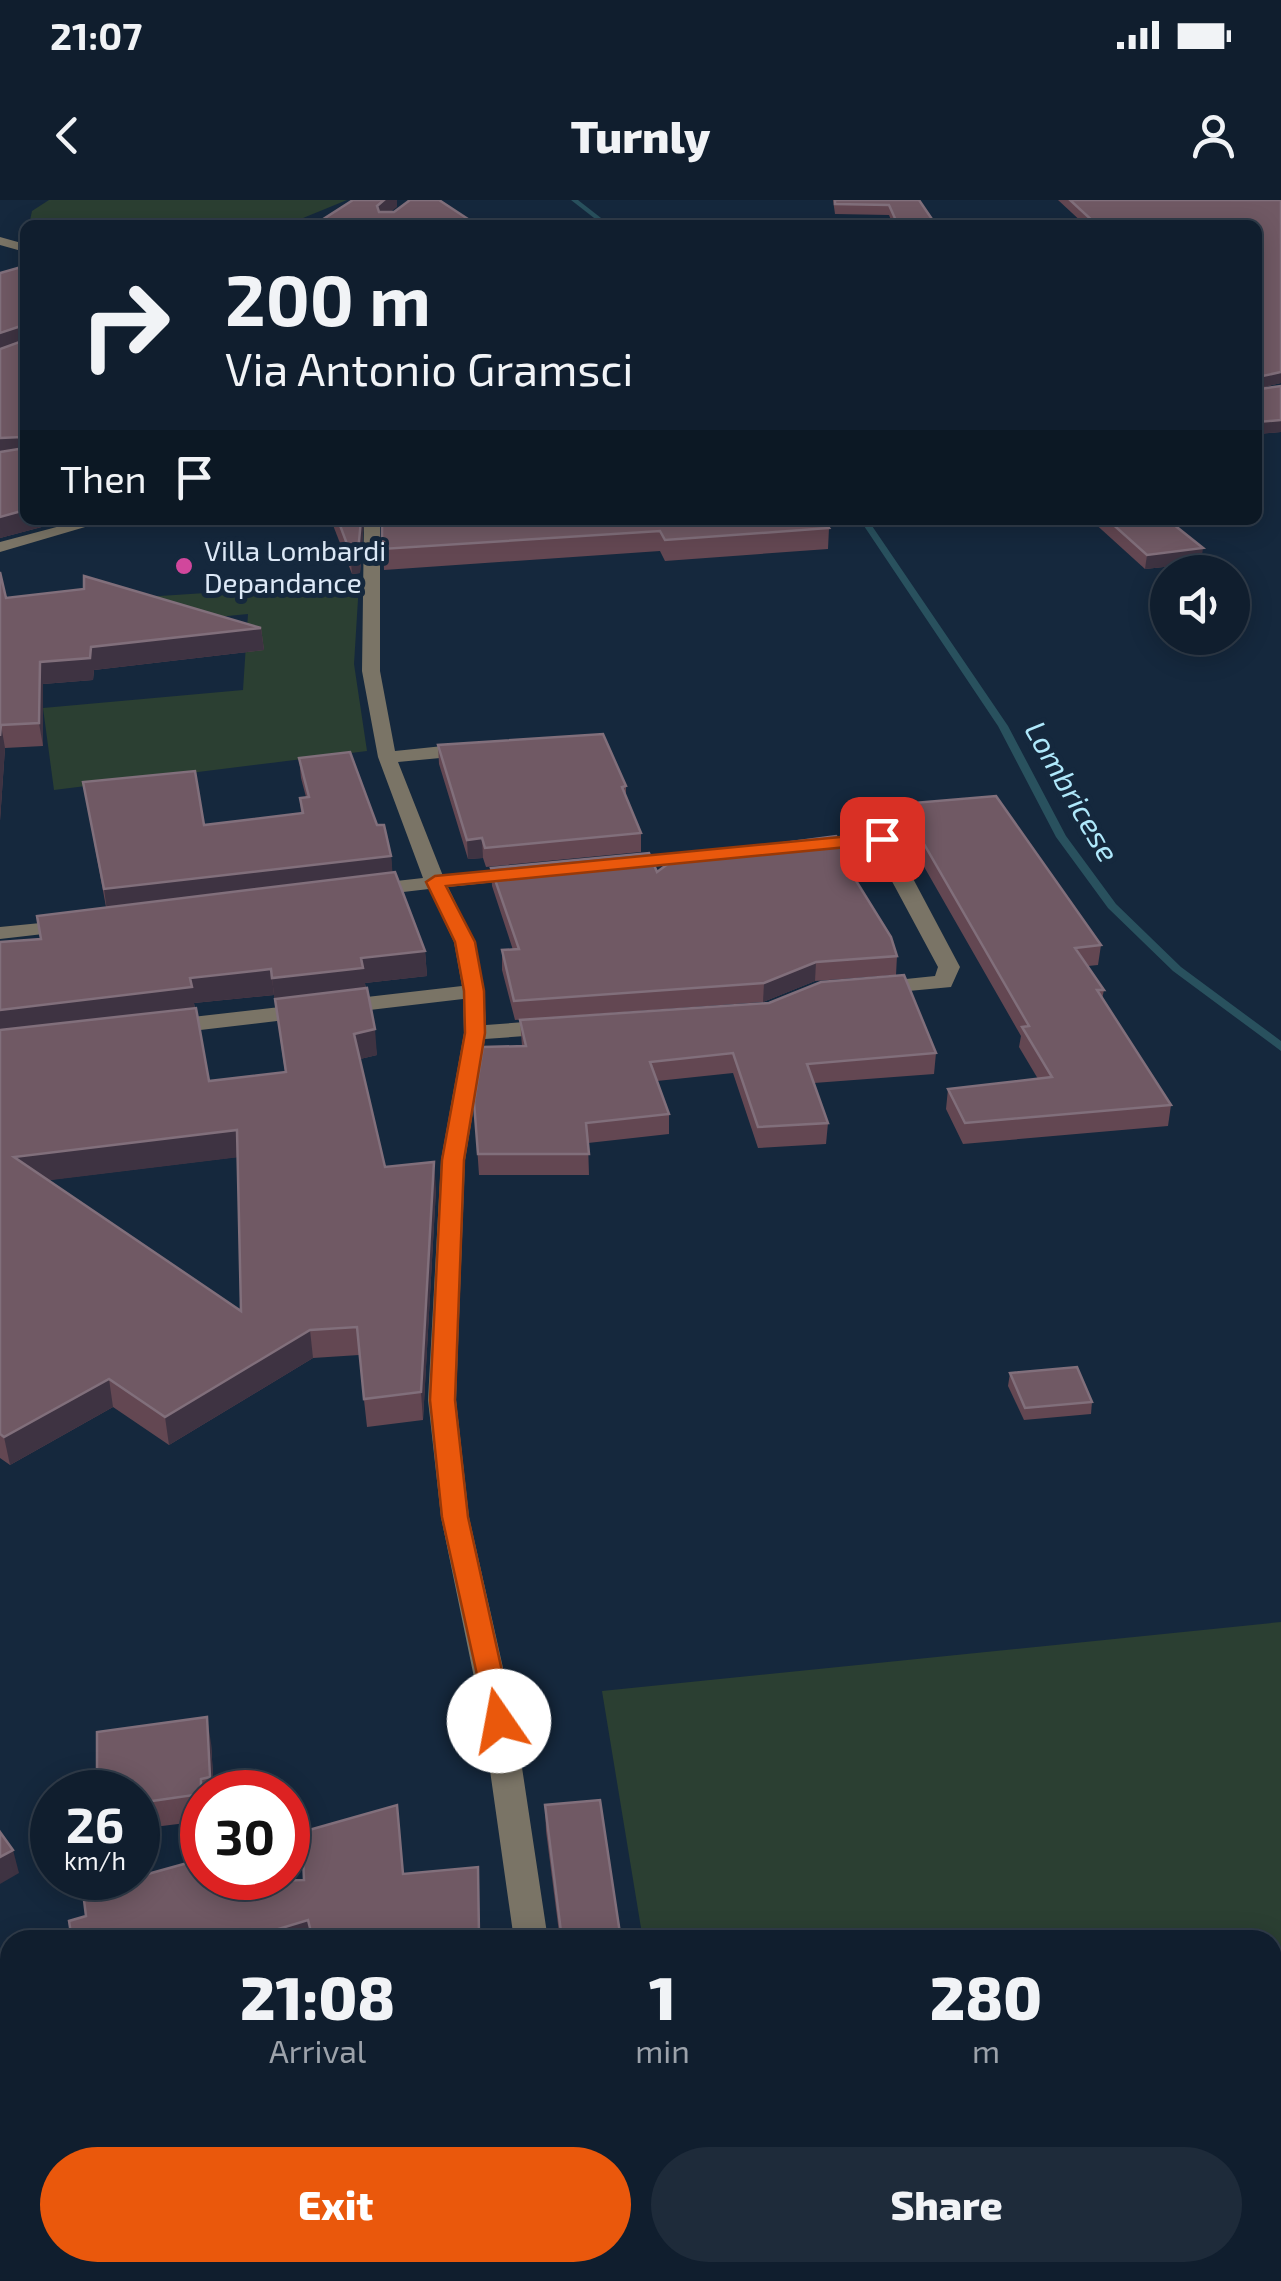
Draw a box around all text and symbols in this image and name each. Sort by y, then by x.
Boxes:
text: 21:07 [50,12,142,58]
icon: back [40,108,95,163]
text: Turnly [571,108,710,162]
icon: person [1186,108,1241,163]
text: 200 m [225,256,431,340]
icon: right [60,260,190,390]
text: Via Antonio Gramsci [225,341,633,395]
icon: arrive [167,450,222,505]
text: Then [60,455,147,501]
place label: Villa Lombardi Depandance [204,533,386,599]
marker: Villa Lombardi Depandance [173,555,195,577]
map controls [1150,555,1250,655]
button: sound [1150,555,1250,655]
water label: Lombricese [1018,714,1128,868]
pin [840,797,925,882]
icon: arrive [855,812,910,867]
position arrow [447,1669,551,1773]
speed limit sign: 30 [180,1770,310,1900]
text: 26 [66,1793,124,1853]
text: km/h [64,1845,126,1875]
text: 21:08 [240,1960,395,2032]
text: 1 [649,1960,676,2032]
text: 280 [930,1960,1042,2032]
text: Arrival [269,2031,366,2069]
text: min [635,2031,690,2069]
text: m [972,2031,1000,2069]
button: Exit [40,2147,631,2262]
button: Share [651,2147,1242,2262]

